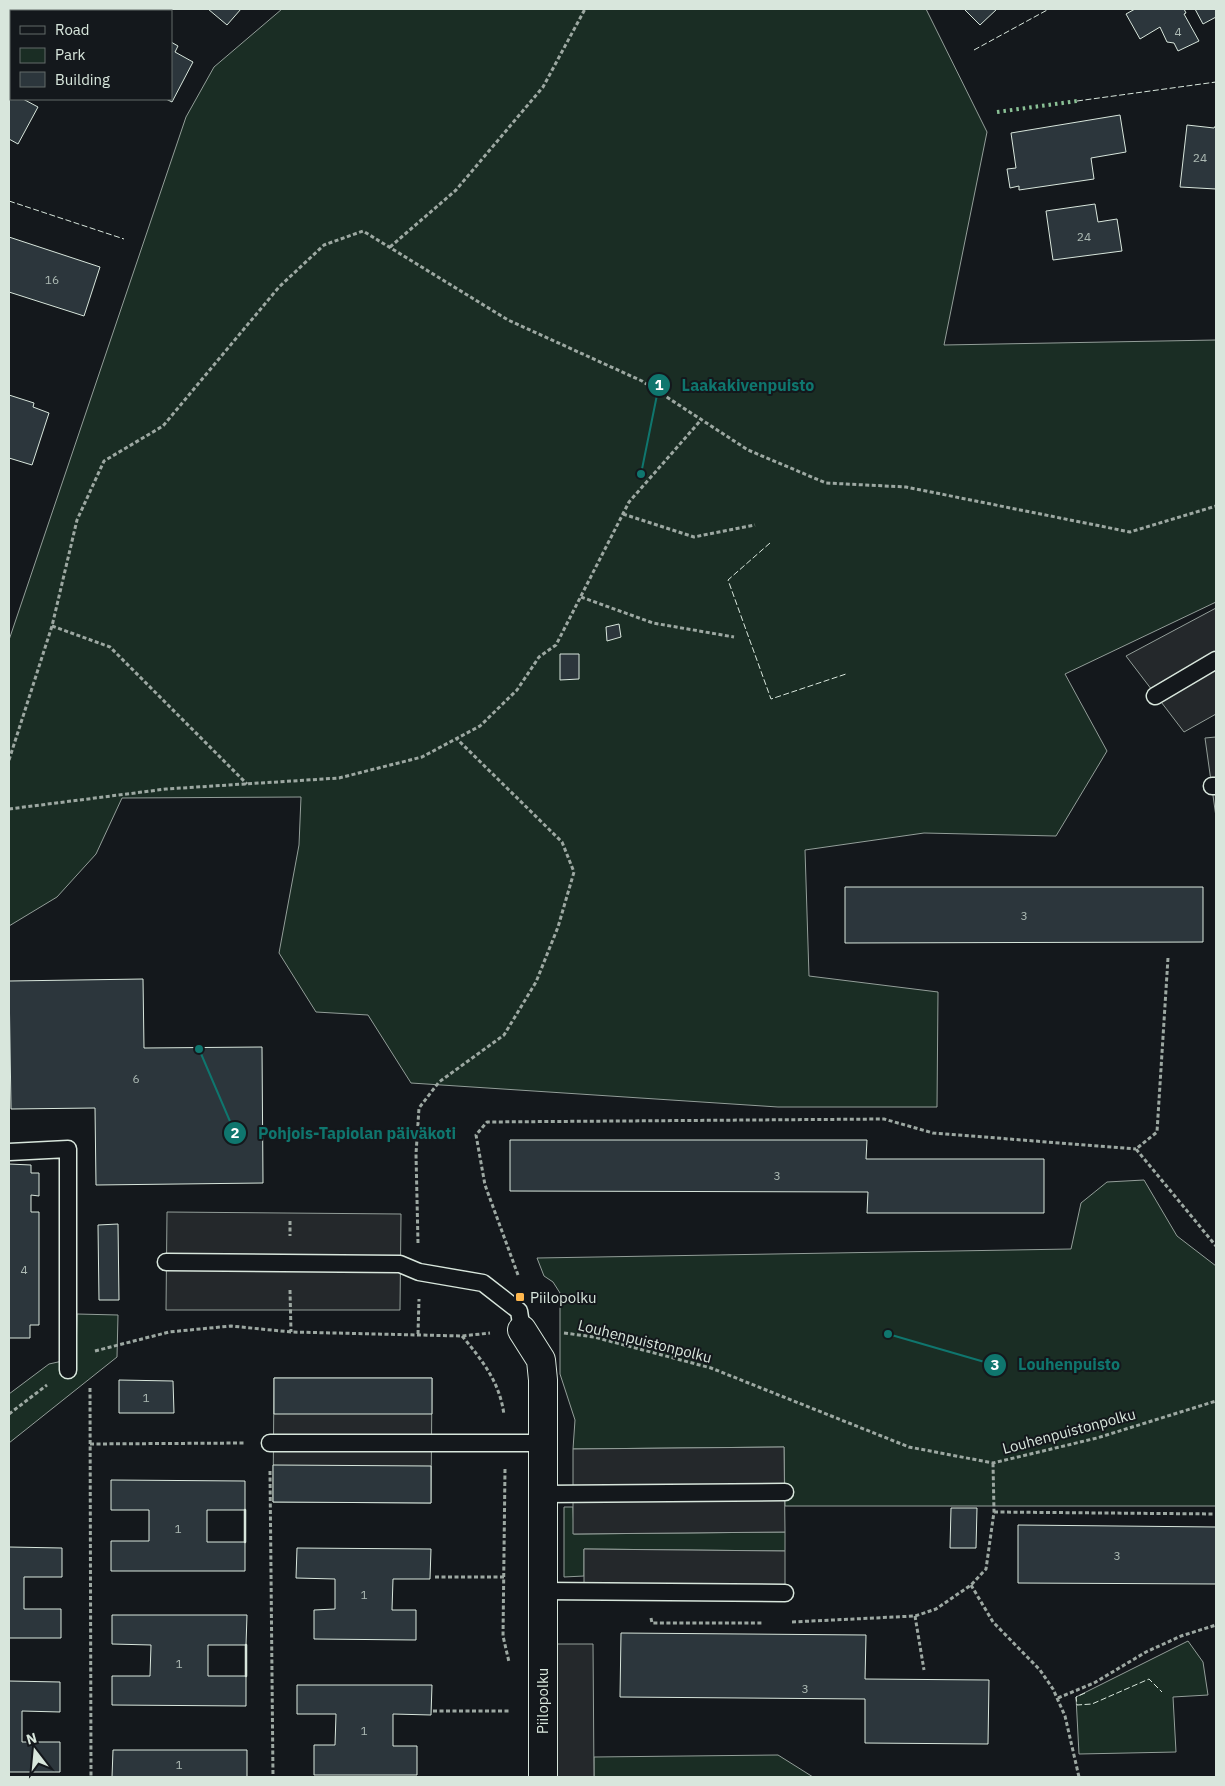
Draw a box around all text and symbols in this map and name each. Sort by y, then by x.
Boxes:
legend [10,10,172,100]
text: Road [55,20,90,39]
house number: 4 [1174,24,1182,39]
text: Park [55,45,85,64]
text: Building [55,70,110,89]
house number: 24 [1193,150,1207,165]
house number: 24 [1077,229,1091,244]
house number: 16 [45,272,59,287]
callout: Laakakivenpuisto [646,370,824,401]
text: 1 [654,375,664,394]
text: Laakakivenpuisto [682,375,814,395]
house number: 3 [1020,908,1028,923]
house number: 6 [132,1071,140,1086]
callout: Pohjois-Tapiolan päiväkoti [223,1118,466,1149]
text: 2 [230,1123,240,1142]
text: Pohjois-Tapiolan päiväkoti [258,1123,456,1143]
house number: 3 [773,1168,781,1183]
house number: 4 [20,1262,28,1277]
place label: Piilopolku [530,1288,597,1307]
marker: Piilopolku [514,1291,526,1303]
street label: Louhenpuistonpolku [576,1315,714,1367]
callout: Louhenpuisto [983,1349,1129,1380]
text: Louhenpuisto [1018,1354,1120,1374]
text: 3 [990,1355,1000,1374]
house number: 1 [142,1390,150,1405]
street label: Louhenpuistonpolku [1000,1404,1138,1458]
house number: 1 [174,1521,182,1536]
house number: 3 [1113,1548,1121,1563]
house number: 1 [360,1587,368,1602]
house number: 1 [175,1656,183,1671]
street label: Piilopolku [533,1668,552,1734]
house number: 3 [801,1681,809,1696]
house number: 1 [360,1723,368,1738]
north arrow [10,1726,60,1776]
text: N [24,1728,39,1749]
house number: 1 [175,1757,183,1772]

